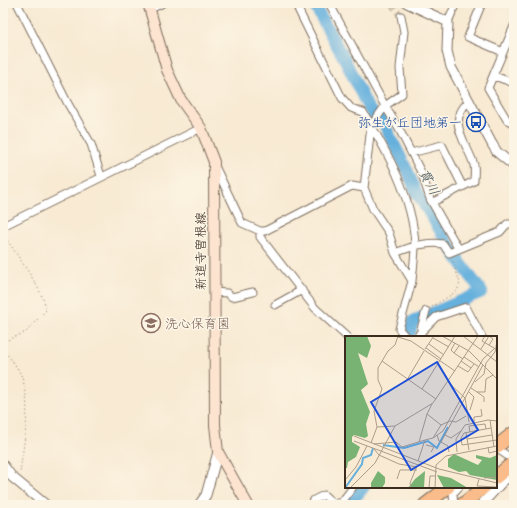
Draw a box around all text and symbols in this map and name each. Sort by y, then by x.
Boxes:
bus stop icon: 弥生が丘団地第一 [465,111,487,133]
place label: 弥生が丘団地第一 [358,115,462,130]
water label: 貫川 [415,166,443,198]
street label: 新道寺曽根線 [193,211,208,290]
school or university icon: 洗心保育園 [140,312,162,334]
place label: 洗心保育園 [165,316,230,331]
inset map [345,336,497,488]

